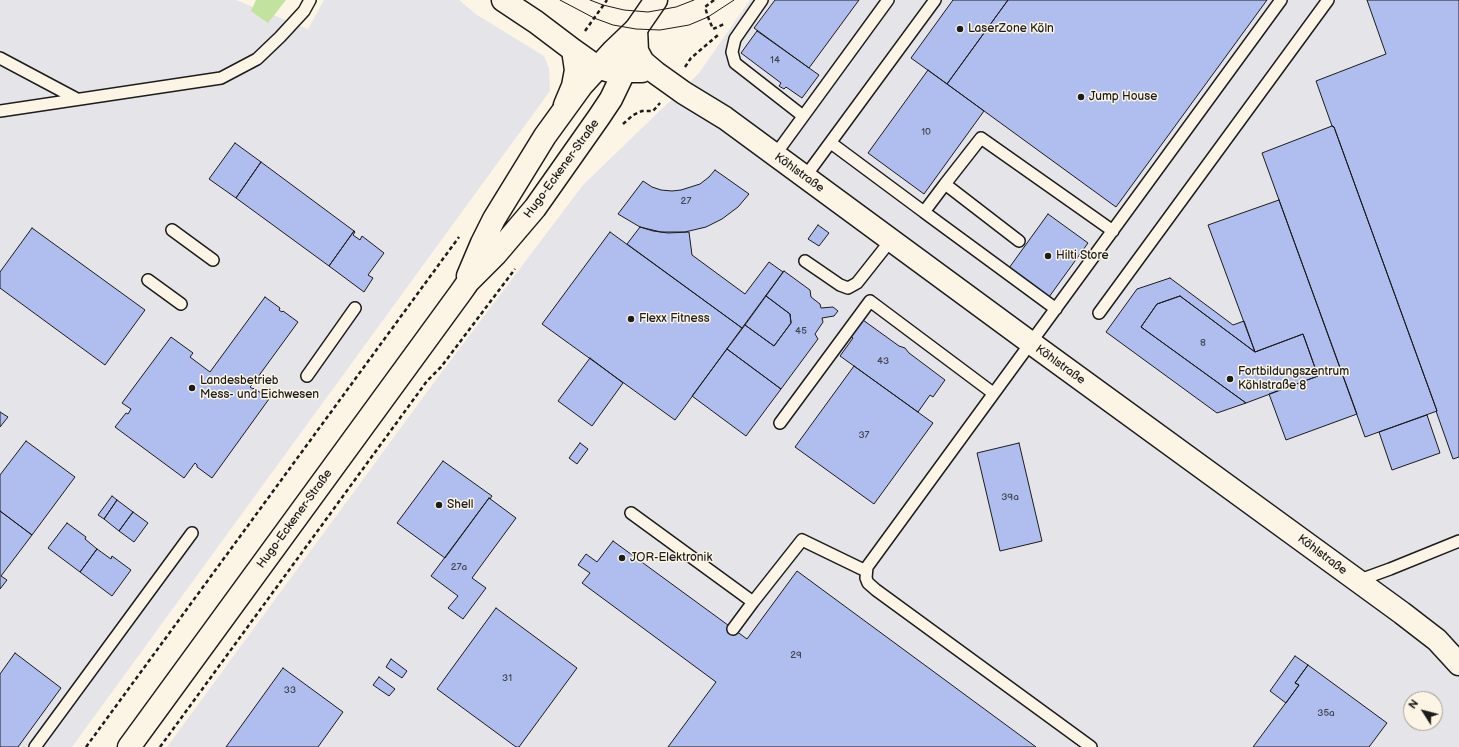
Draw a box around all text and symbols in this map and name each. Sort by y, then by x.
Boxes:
place label: LaserZone Köln [968,22,1054,36]
marker: LaserZone Köln [955,24,965,34]
house number: 14 [770,54,780,66]
place label: Jump House [1089,90,1157,104]
marker: Jump House [1076,92,1086,102]
street label: Hugo-Eckener-Straße [521,117,603,221]
house number: 10 [921,126,931,138]
street label: Köhlstraße [771,150,827,196]
house number: 27 [681,195,691,207]
place label: Hilti Store [1056,249,1109,263]
marker: Hilti Store [1043,251,1053,261]
place label: Flexx Fitness [639,312,710,326]
marker: Flexx Fitness [626,314,636,324]
house number: 45 [795,325,807,337]
house number: 8 [1200,337,1206,349]
street label: Köhlstraße [1032,342,1088,388]
house number: 43 [877,355,889,367]
place label: Fortbildungszentrum Köhlstraße 8 [1238,365,1349,393]
place label: Landesbetrieb Mess- und Eichwesen [200,374,319,402]
marker: Fortbildungszentrum Köhlstraße 8 [1225,374,1235,384]
marker: Landesbetrieb Mess- und Eichwesen [187,383,197,393]
house number: 37 [858,429,870,441]
street label: Hugo-Eckener-Straße [254,467,336,571]
house number: 39a [1001,491,1019,503]
place label: Shell [447,498,473,512]
marker: Shell [434,500,444,510]
street label: Köhlstraße [1295,532,1349,578]
place label: JOR-Elektronik [630,551,712,565]
marker: JOR-Elektronik [617,553,627,563]
house number: 27a [451,561,467,573]
house number: 29 [790,649,802,661]
house number: 31 [502,672,512,684]
house number: 33 [284,684,296,696]
north arrow [1403,691,1443,731]
text: N [1406,697,1421,711]
house number: 35a [1317,707,1335,719]

